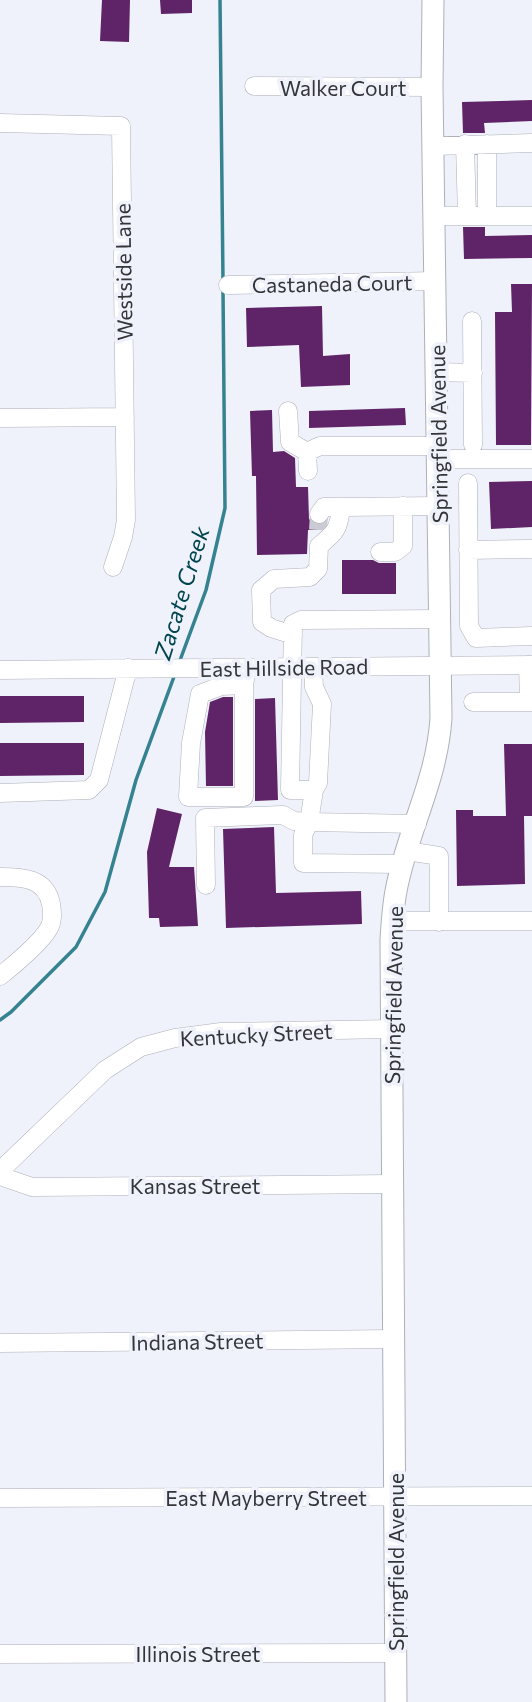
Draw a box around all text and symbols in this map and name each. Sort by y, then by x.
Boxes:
street label: Walker Court [280,75,406,100]
street label: Westside Lane [109,203,137,341]
street label: Castaneda Court [252,269,412,297]
street label: Springfield Avenue [424,345,452,523]
water label: Zacate Creek [147,522,215,664]
street label: East Hillside Road [199,653,369,681]
street label: Springfield Avenue [379,906,407,1084]
street label: Kentucky Street [179,1018,333,1050]
street label: Kansas Street [130,1173,260,1198]
street label: Indiana Street [130,1327,264,1355]
street label: Springfield Avenue [383,1473,408,1651]
street label: East Mayberry Street [165,1485,367,1510]
street label: Illinois Street [136,1641,260,1666]

